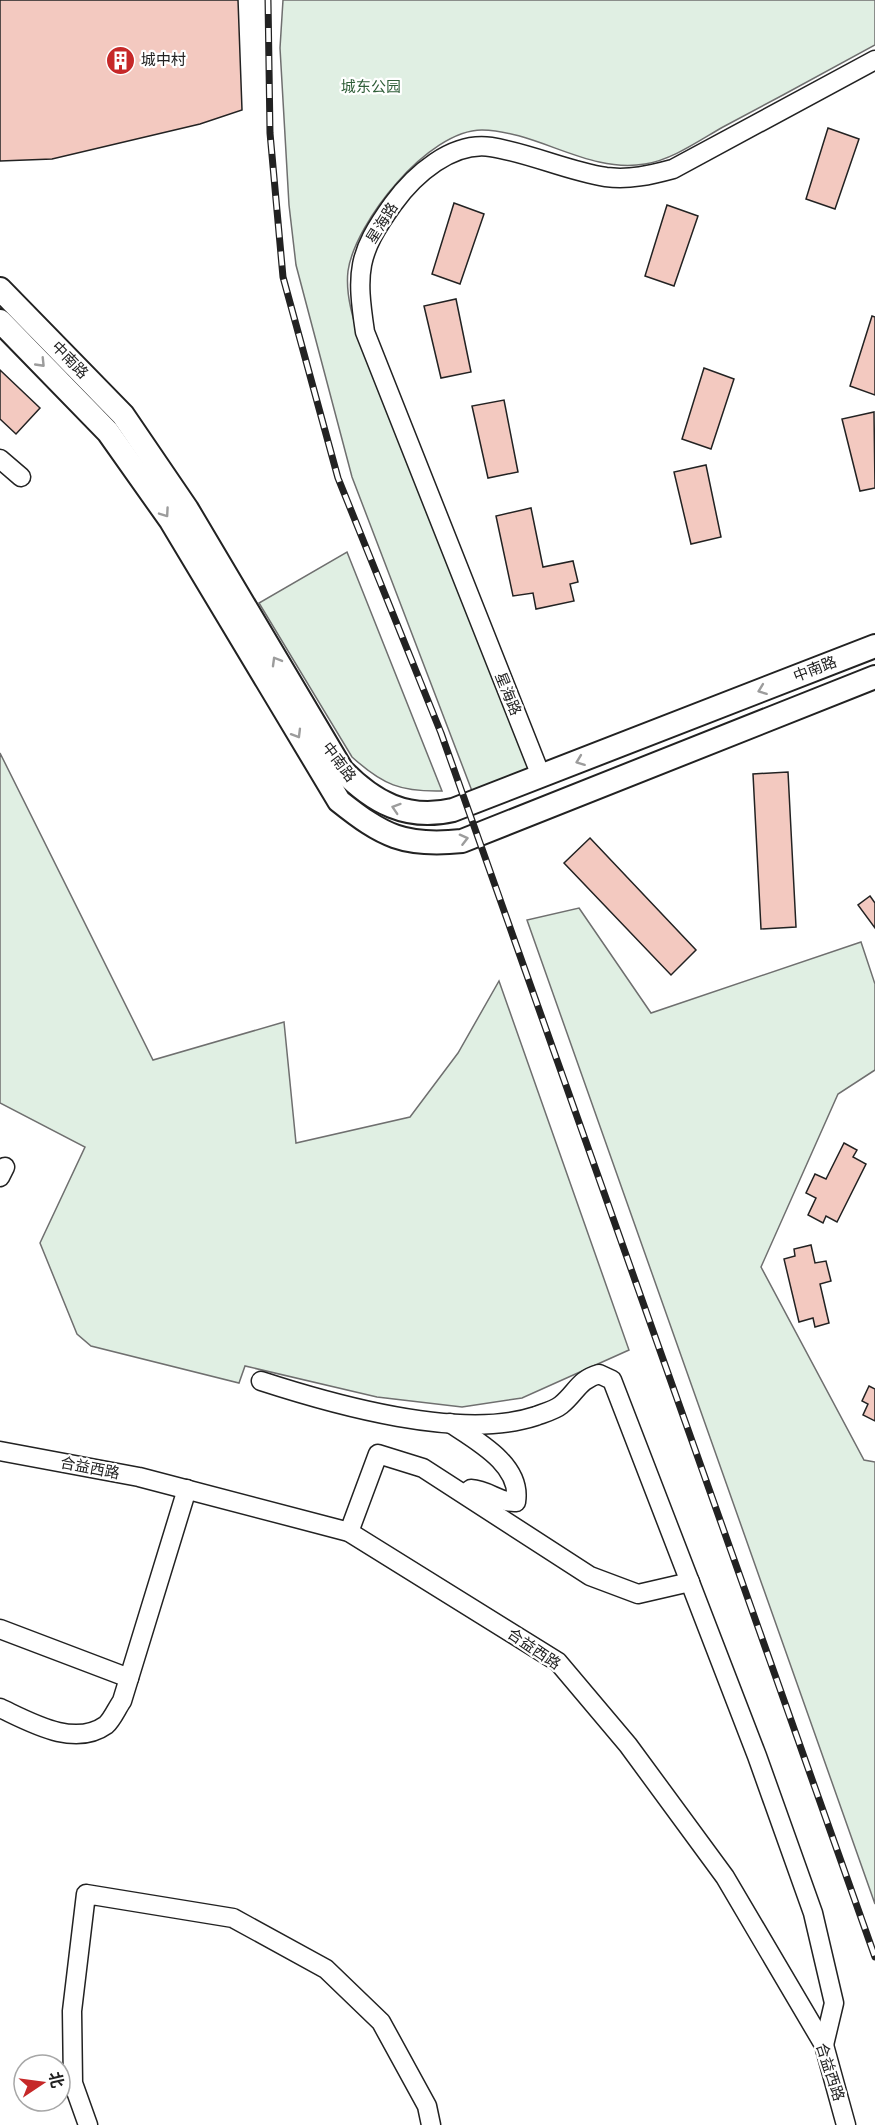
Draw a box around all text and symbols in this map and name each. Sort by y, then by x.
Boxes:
building icon: 城中村 [104,44,136,76]
place label: 城中村 [141,51,186,69]
park label: 城东公园 [341,78,401,96]
street label: 星海路 [362,199,402,247]
street label: 中南路 [48,338,92,382]
one-way arrow [34,357,45,367]
one-way arrow [158,506,169,517]
street label: 中南路 [791,653,839,685]
one-way arrow [271,657,283,667]
street label: 星海路 [491,670,525,718]
one-way arrow [757,683,768,695]
one-way arrow [290,728,301,738]
street label: 中南路 [318,739,360,785]
one-way arrow [575,754,586,766]
one-way arrow [391,803,402,815]
one-way arrow [459,833,469,846]
street label: 合益西路 [59,1453,121,1483]
street label: 合益西路 [504,1625,564,1673]
street label: 合益西路 [812,2041,848,2103]
north arrow [12,2053,72,2113]
text: 北 [45,2070,67,2090]

